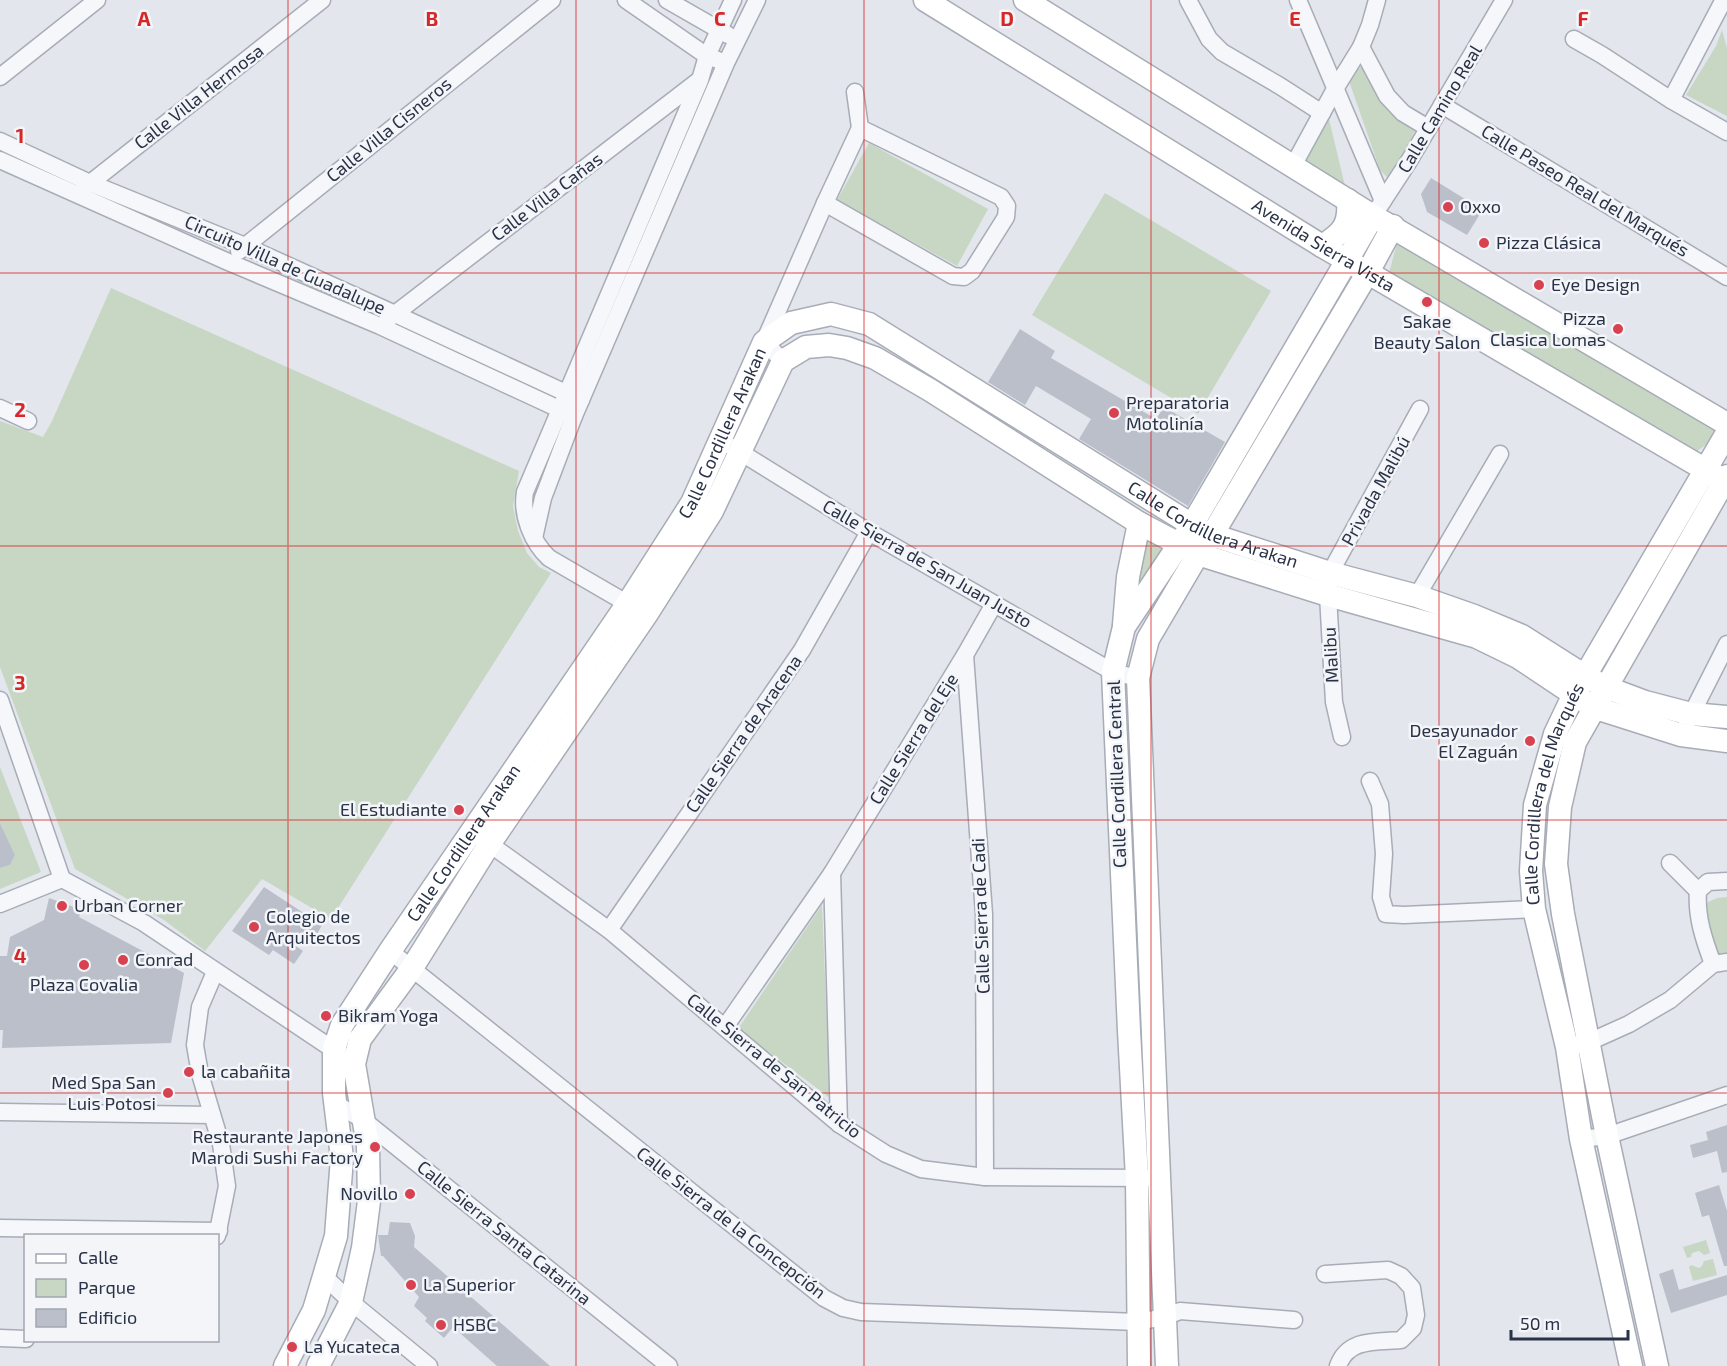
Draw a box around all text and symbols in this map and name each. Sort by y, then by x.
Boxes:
text: A [137,6,151,30]
text: B [426,6,438,30]
text: C [714,6,726,30]
text: D [1000,6,1014,30]
text: E [1289,6,1301,30]
text: F [1577,6,1589,30]
street label: Calle Villa Hermosa [129,39,267,154]
street label: Calle Camino Real [1392,40,1486,177]
street label: Calle Villa Cisneros [321,72,455,186]
street label: Calle Paseo Real del Marqués [1478,119,1693,261]
text: 1 [16,123,24,147]
street label: Calle Villa Cañas [486,147,606,245]
street label: Avenida Sierra Vista [1248,193,1399,296]
place label: Oxxo [1460,195,1501,217]
marker: Oxxo [1441,200,1455,214]
street label: Circuito Villa de Guadalupe [182,210,389,318]
place label: Pizza Clásica [1496,231,1601,253]
marker: Pizza Clásica [1477,236,1491,250]
place label: Eye Design [1551,273,1640,295]
marker: Eye Design [1532,278,1546,292]
marker: Sakae Beauty Salon [1420,295,1434,309]
place label: Pizza Clasica Lomas [1490,307,1606,350]
place label: Sakae Beauty Salon [1374,310,1480,353]
marker: Pizza Clasica Lomas [1611,322,1625,336]
street label: Calle Cordillera Arakan [673,344,770,522]
place label: Preparatoria Motolinía [1126,391,1229,434]
text: 2 [14,397,26,421]
marker: Preparatoria Motolinía [1107,406,1121,420]
street label: Privada Malibú [1336,432,1414,549]
street label: Calle Cordillera Arakan [1124,476,1301,572]
street label: Calle Sierra de San Juan Justo [819,494,1036,632]
street label: Malibu [1318,627,1342,684]
street label: Calle Sierra de Aracena [680,650,806,817]
street label: Calle Sierra del Eje [864,669,962,808]
text: 3 [14,670,26,694]
street label: Calle Cordillera del Marqués [1519,678,1588,906]
street label: Calle Cordillera Central [1102,679,1130,868]
place label: Desayunador El Zaguán [1409,719,1518,762]
marker: Desayunador El Zaguán [1523,734,1537,748]
street label: Calle Cordillera Arakan [401,760,524,926]
place label: El Estudiante [340,798,447,820]
marker: El Estudiante [452,803,466,817]
street label: Calle Sierra de Cadi [966,838,994,994]
place label: Urban Corner [74,894,183,916]
marker: Urban Corner [55,899,69,913]
place label: Colegio de Arquitectos [266,905,361,948]
marker: Colegio de Arquitectos [247,920,261,934]
text: 4 [14,943,27,967]
place label: Conrad [135,948,193,970]
marker: Conrad [116,953,130,967]
marker: Plaza Covalia [77,958,91,972]
place label: Plaza Covalia [30,973,138,995]
street label: Calle Sierra de San Patricio [683,988,866,1142]
place label: Bikram Yoga [338,1004,438,1026]
marker: Bikram Yoga [319,1009,333,1023]
place label: la cabañita [201,1060,291,1082]
marker: la cabañita [182,1065,196,1079]
place label: Med Spa San Luis Potosi [51,1071,156,1114]
marker: Med Spa San Luis Potosi [161,1086,175,1100]
place label: Restaurante Japones Marodi Sushi Factory [191,1125,363,1168]
marker: Restaurante Japones Marodi Sushi Factory [368,1140,382,1154]
street label: Calle Sierra de la Concepción [633,1142,831,1303]
street label: Calle Sierra Santa Catarina [413,1155,596,1309]
place label: Novillo [340,1182,398,1204]
marker: Novillo [403,1187,417,1201]
legend [24,1234,219,1342]
text: Calle [78,1246,119,1268]
place label: La Superior [423,1273,516,1295]
text: Parque [78,1276,136,1298]
marker: La Superior [404,1278,418,1292]
scale bar [1511,1303,1628,1341]
text: Edificio [78,1306,137,1328]
text: 50 m [1520,1312,1560,1334]
place label: HSBC [453,1313,497,1335]
marker: HSBC [434,1318,448,1332]
place label: La Yucateca [304,1335,400,1357]
marker: La Yucateca [285,1340,299,1354]

